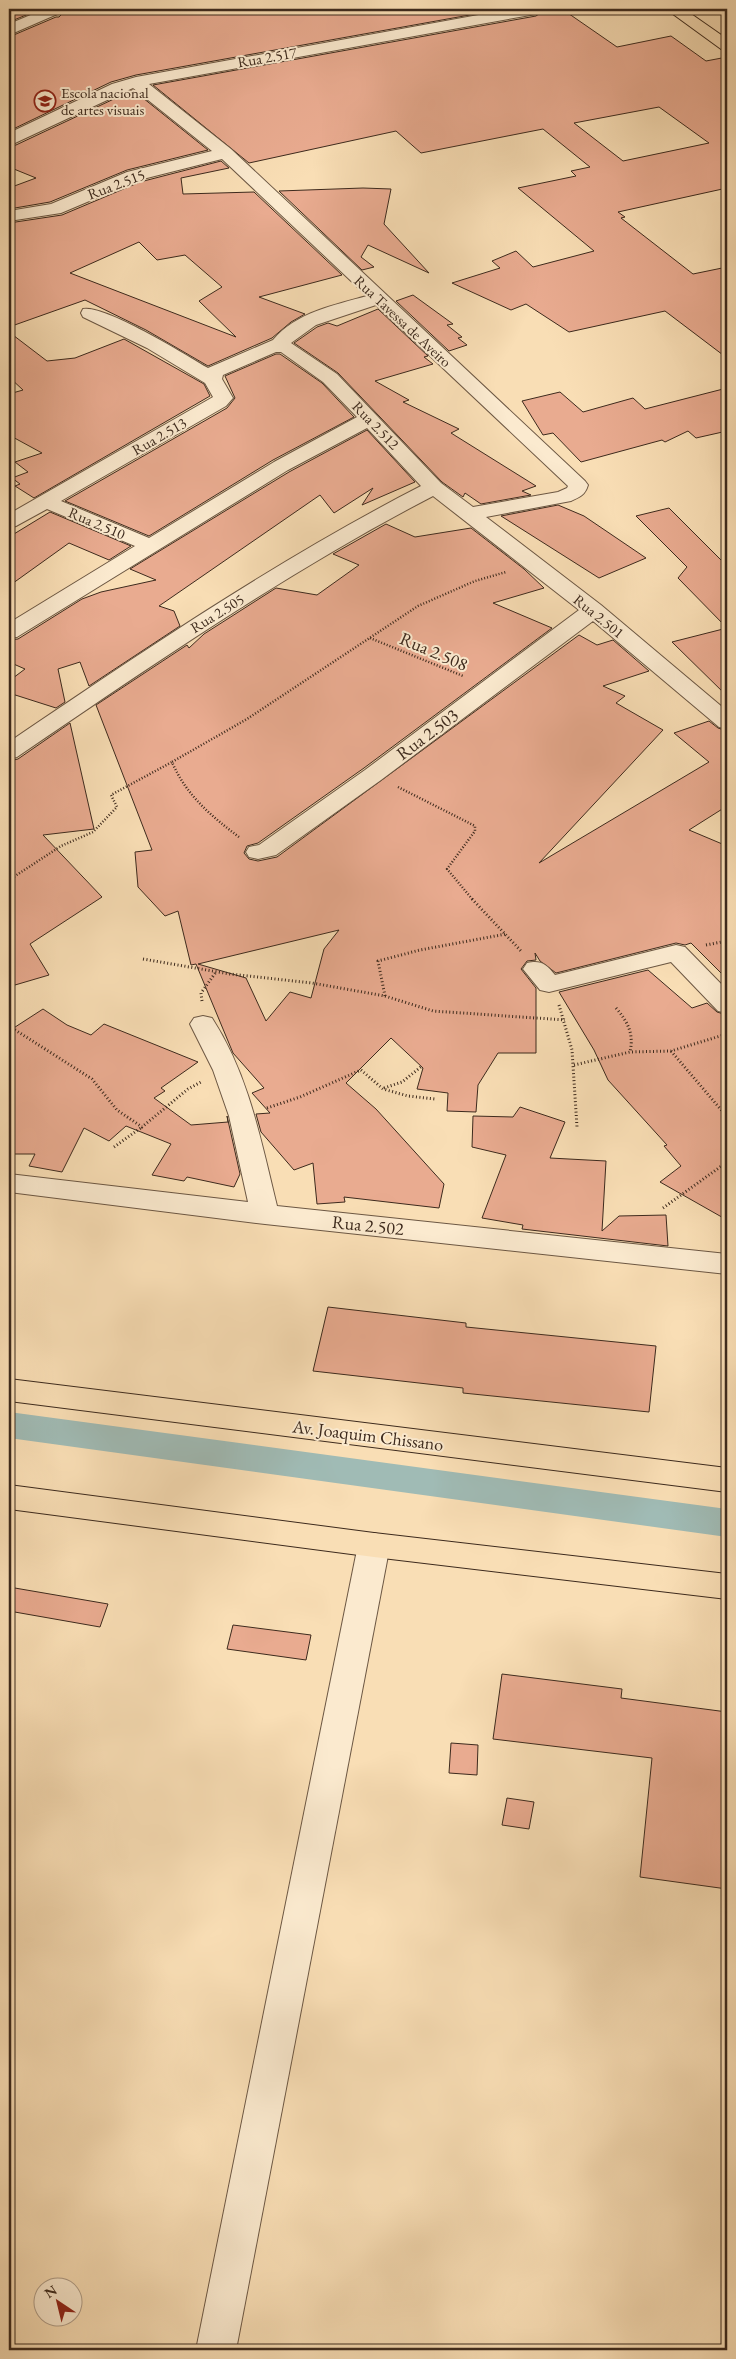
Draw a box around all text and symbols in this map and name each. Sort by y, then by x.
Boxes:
street label: Rua 2.517 [236,42,299,72]
place label: Escola nacional de artes visuais [61,83,149,119]
school or university icon: Escola nacional de artes visuais [33,89,57,113]
street label: Rua 2.515 [85,164,147,204]
street label: Rua Tavessa de Aveiro [350,271,456,371]
street label: Rua 2.512 [348,397,404,454]
street label: Rua 2.513 [128,413,190,459]
street label: Rua 2.510 [66,503,128,543]
street label: Rua 2.505 [187,589,247,637]
street label: Rua 2.501 [570,590,628,642]
street label: Rua 2.508 [396,626,472,676]
street label: Rua 2.503 [391,703,463,765]
street label: Rua 2.502 [331,1210,405,1240]
street label: Av. Joaquim Chissano [290,1414,445,1456]
north arrow [32,2276,82,2326]
text: N [41,2280,61,2302]

